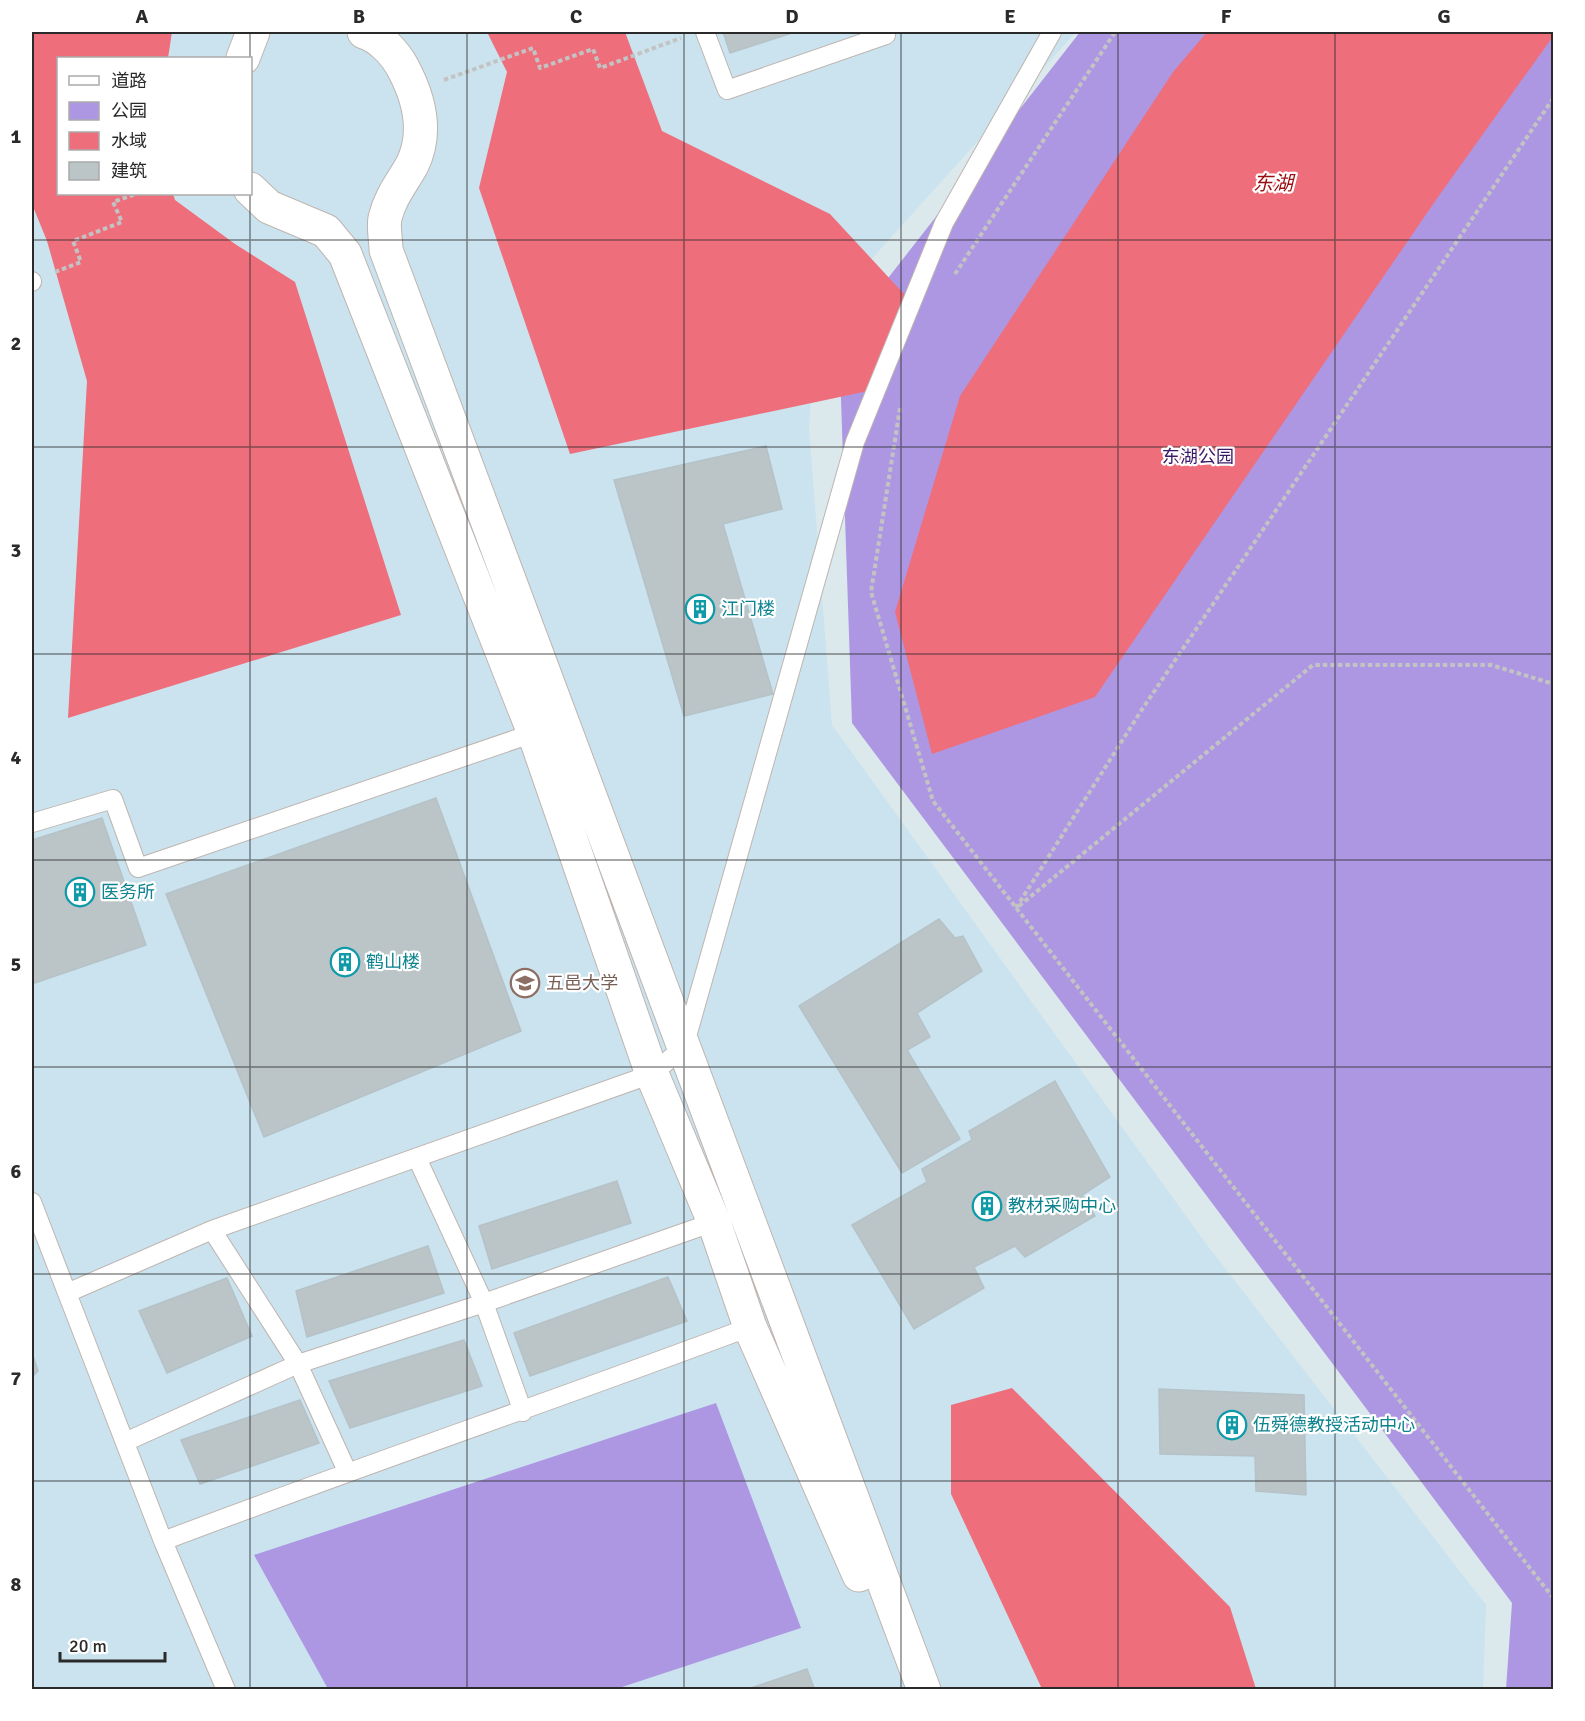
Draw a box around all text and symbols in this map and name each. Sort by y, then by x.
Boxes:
text: A [136,4,149,29]
text: B [353,4,365,29]
text: C [570,4,582,29]
text: D [785,4,799,29]
text: E [1004,4,1016,29]
text: F [1221,4,1232,29]
text: G [1437,4,1451,29]
legend [57,57,252,195]
text: 道路 [111,70,147,92]
text: 公园 [111,100,147,122]
text: 1 [11,124,22,149]
text: 水域 [111,130,147,152]
text: 建筑 [111,160,147,182]
water label: 东湖 [1253,171,1296,196]
text: 2 [11,331,21,356]
park label: 东湖公园 [1162,446,1234,468]
text: 3 [11,538,21,563]
building icon: 江门楼 [684,593,716,625]
place label: 江门楼 [721,598,775,620]
text: 4 [11,745,22,770]
building icon: 医务所 [64,876,96,908]
place label: 医务所 [101,881,155,903]
building icon: 鹤山楼 [329,946,361,978]
place label: 鹤山楼 [366,951,420,973]
text: 5 [11,952,21,977]
school or university icon: 五邑大学 [509,967,541,999]
place label: 五邑大学 [546,972,618,994]
text: 6 [11,1159,22,1184]
building icon: 教材采购中心 [971,1190,1003,1222]
place label: 教材采购中心 [1008,1195,1116,1217]
text: 7 [11,1366,22,1391]
building icon: 伍舜德教授活动中心 [1216,1409,1248,1441]
place label: 伍舜德教授活动中心 [1253,1414,1415,1436]
text: 8 [11,1572,22,1597]
scale bar [60,1625,165,1663]
text: 20 m [69,1635,107,1657]

